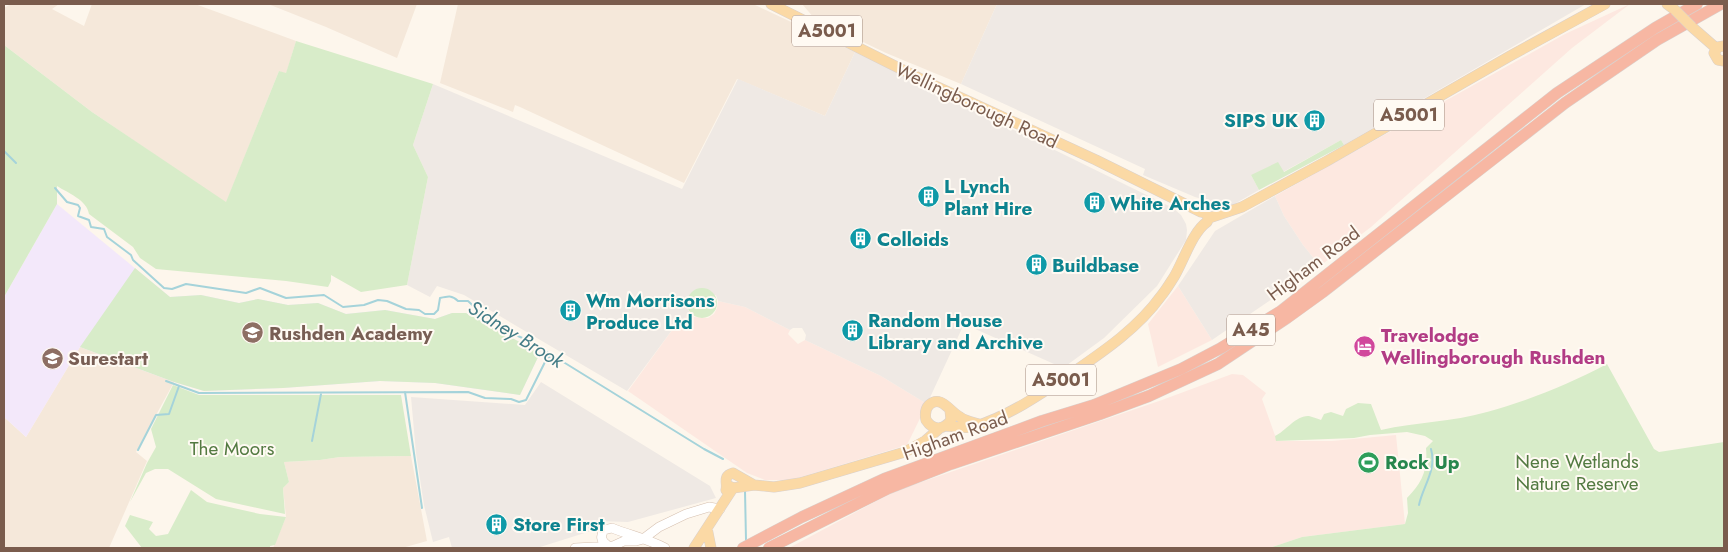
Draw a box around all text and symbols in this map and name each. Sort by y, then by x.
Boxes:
road number: A5001 [792,16,862,46]
street label: Wellingborough Road [891,56,1063,155]
road number: A5001 [1374,100,1444,130]
place label: SIPS UK [1224,107,1299,134]
building icon: SIPS UK [1302,108,1326,132]
place label: L Lynch Plant Hire [944,173,1033,222]
building icon: L Lynch Plant Hire [916,185,940,209]
place label: White Arches [1110,190,1230,217]
building icon: White Arches [1082,191,1106,215]
street label: Higham Road [1261,220,1365,307]
place label: Colloids [877,226,949,253]
building icon: Colloids [849,227,873,251]
place label: Buildbase [1052,252,1139,279]
building icon: Buildbase [1024,253,1048,277]
place label: Wm Morrisons Produce Ltd [586,287,715,336]
water label: Sidney Brook [462,293,571,376]
building icon: Wm Morrisons Produce Ltd [558,299,582,323]
place label: Random House Library and Archive [868,307,1043,356]
road number: A45 [1227,314,1275,346]
building icon: Random House Library and Archive [840,319,864,343]
place label: Rushden Academy [269,320,434,347]
school or university icon: Rushden Academy [241,321,265,345]
place label: Travelodge Wellingborough Rushden [1381,322,1606,371]
hotel icon: Travelodge Wellingborough Rushden [1353,334,1377,358]
place label: Surestart [68,345,148,372]
school or university icon: Surestart [40,346,64,370]
road number: A5001 [1026,364,1096,396]
street label: Higham Road [899,404,1011,467]
park label: The Moors [190,435,275,462]
park label: Nene Wetlands Nature Reserve [1515,448,1639,497]
place label: Rock Up [1385,449,1460,476]
sports icon: Rock Up [1357,450,1381,474]
place label: Store First [513,511,605,538]
building icon: Store First [485,512,509,536]

